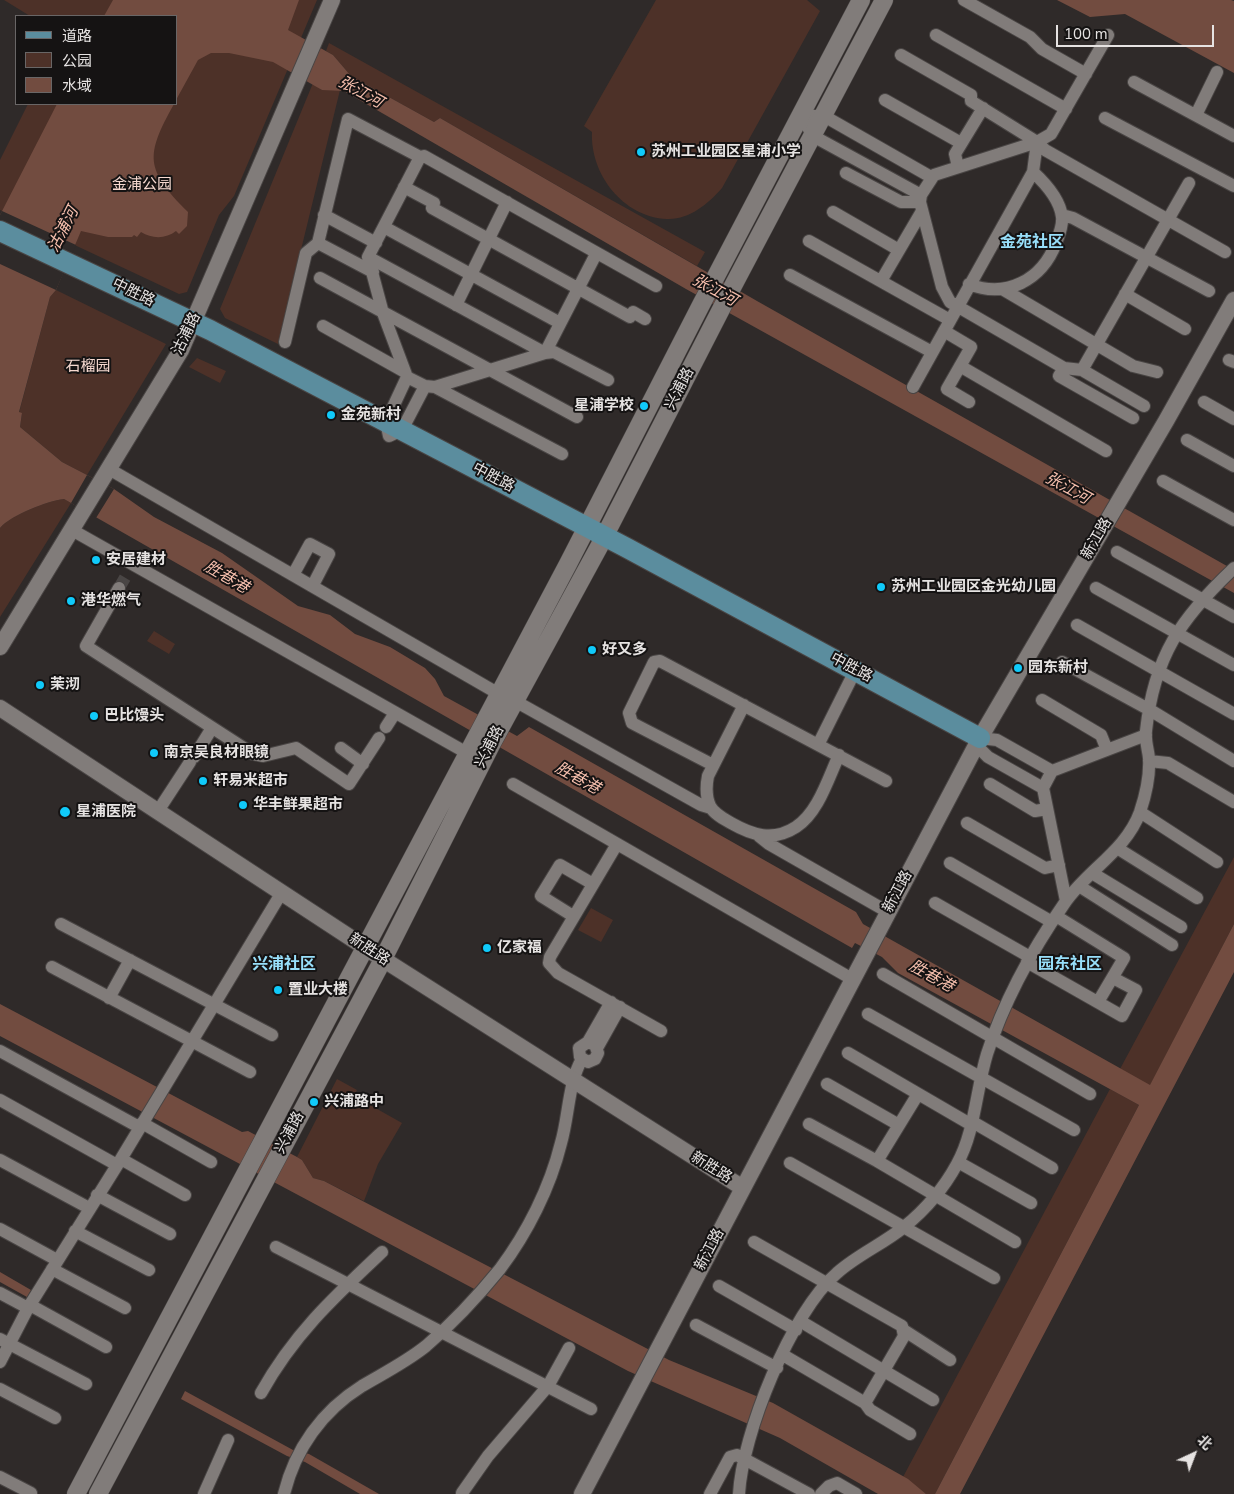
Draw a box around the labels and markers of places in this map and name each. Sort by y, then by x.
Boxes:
place label: 苏州工业园区星浦小学 [651,143,801,161]
marker: 苏州工业园区星浦小学 [635,146,647,158]
place label: 星浦学校 [574,397,634,415]
marker: 星浦学校 [638,400,650,412]
place label: 金苑新村 [341,406,401,424]
marker: 金苑新村 [325,409,337,421]
place label: 安居建材 [106,551,166,569]
marker: 安居建材 [90,554,102,566]
place label: 苏州工业园区金光幼儿园 [891,578,1056,596]
marker: 苏州工业园区金光幼儿园 [875,581,887,593]
place label: 港华燃气 [81,592,141,610]
marker: 港华燃气 [65,595,77,607]
place label: 好又多 [602,641,647,659]
marker: 好又多 [586,644,598,656]
place label: 园东新村 [1028,659,1088,677]
marker: 园东新村 [1012,662,1024,674]
place label: 茉沏 [50,676,80,694]
marker: 茉沏 [34,679,46,691]
place label: 巴比馒头 [104,707,164,725]
marker: 巴比馒头 [88,710,100,722]
place label: 南京吴良材眼镜 [164,744,269,762]
marker: 南京吴良材眼镜 [148,747,160,759]
place label: 轩易米超市 [213,772,288,790]
marker: 轩易米超市 [197,775,209,787]
place label: 华丰鲜果超市 [253,796,343,814]
marker: 华丰鲜果超市 [237,799,249,811]
place label: 星浦医院 [76,803,136,821]
marker: 星浦医院 [58,805,72,819]
place label: 亿家福 [497,939,542,957]
marker: 亿家福 [481,942,493,954]
place label: 置业大楼 [288,981,348,999]
marker: 置业大楼 [272,984,284,996]
place label: 兴浦路中 [324,1093,384,1111]
marker: 兴浦路中 [308,1096,320,1108]

